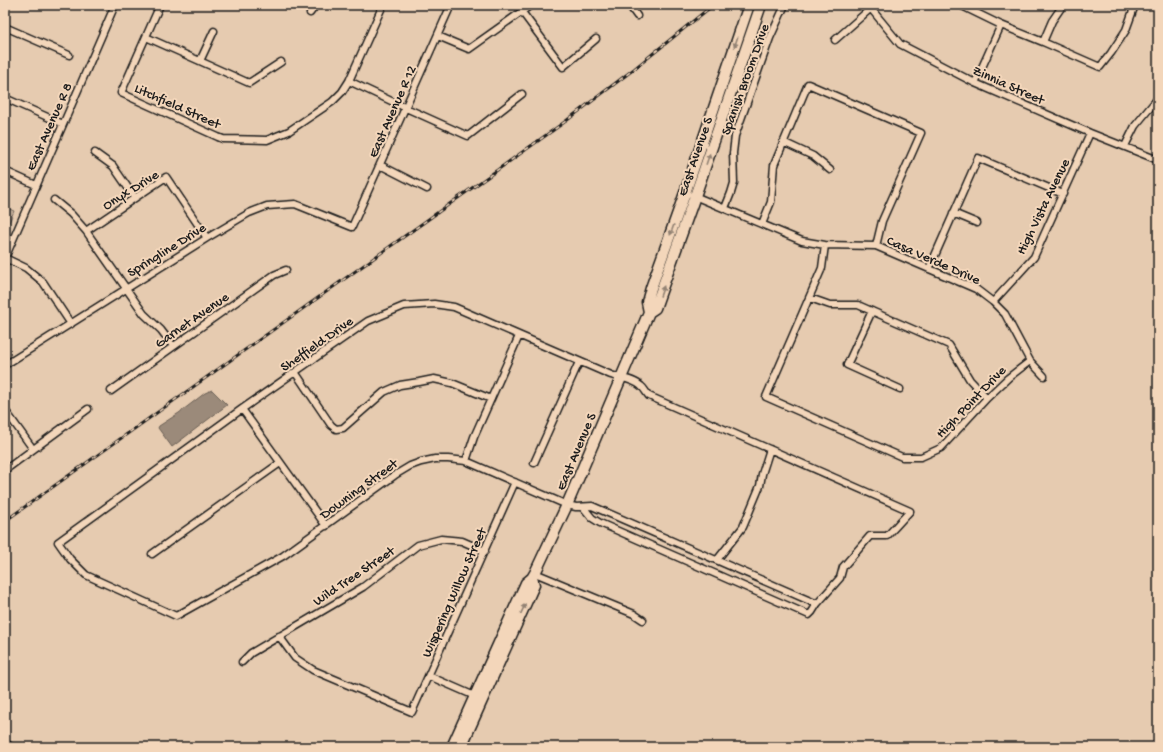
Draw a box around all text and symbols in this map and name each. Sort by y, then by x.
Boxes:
street label: Spanish Broom Drive [718,21,775,138]
one-way arrow [733,36,739,48]
street label: East Avenue R 12 [365,63,421,161]
street label: Zinnia Street [969,63,1048,110]
street label: East Avenue R 8 [23,80,77,174]
street label: Litchfield Street [131,81,224,134]
street label: East Avenue S [675,115,718,199]
one-way arrow [705,153,711,165]
street label: High Vista Avenue [1014,156,1075,258]
street label: Onyx Drive [100,167,163,215]
street label: Springline Drive [125,220,211,282]
one-way arrow [669,224,675,236]
street label: Casa Verde Drive [883,233,983,290]
one-way arrow [659,284,665,296]
street label: Garnet Avenue [152,289,233,353]
street label: Sheffield Drive [278,313,358,376]
street label: High Point Drive [933,362,1011,442]
street label: East Avenue S [553,410,601,493]
street label: Downing Street [316,455,403,525]
street label: Wispering Willow Street [419,524,492,660]
street label: Wild Tree Street [310,543,400,611]
one-way arrow [520,604,526,615]

